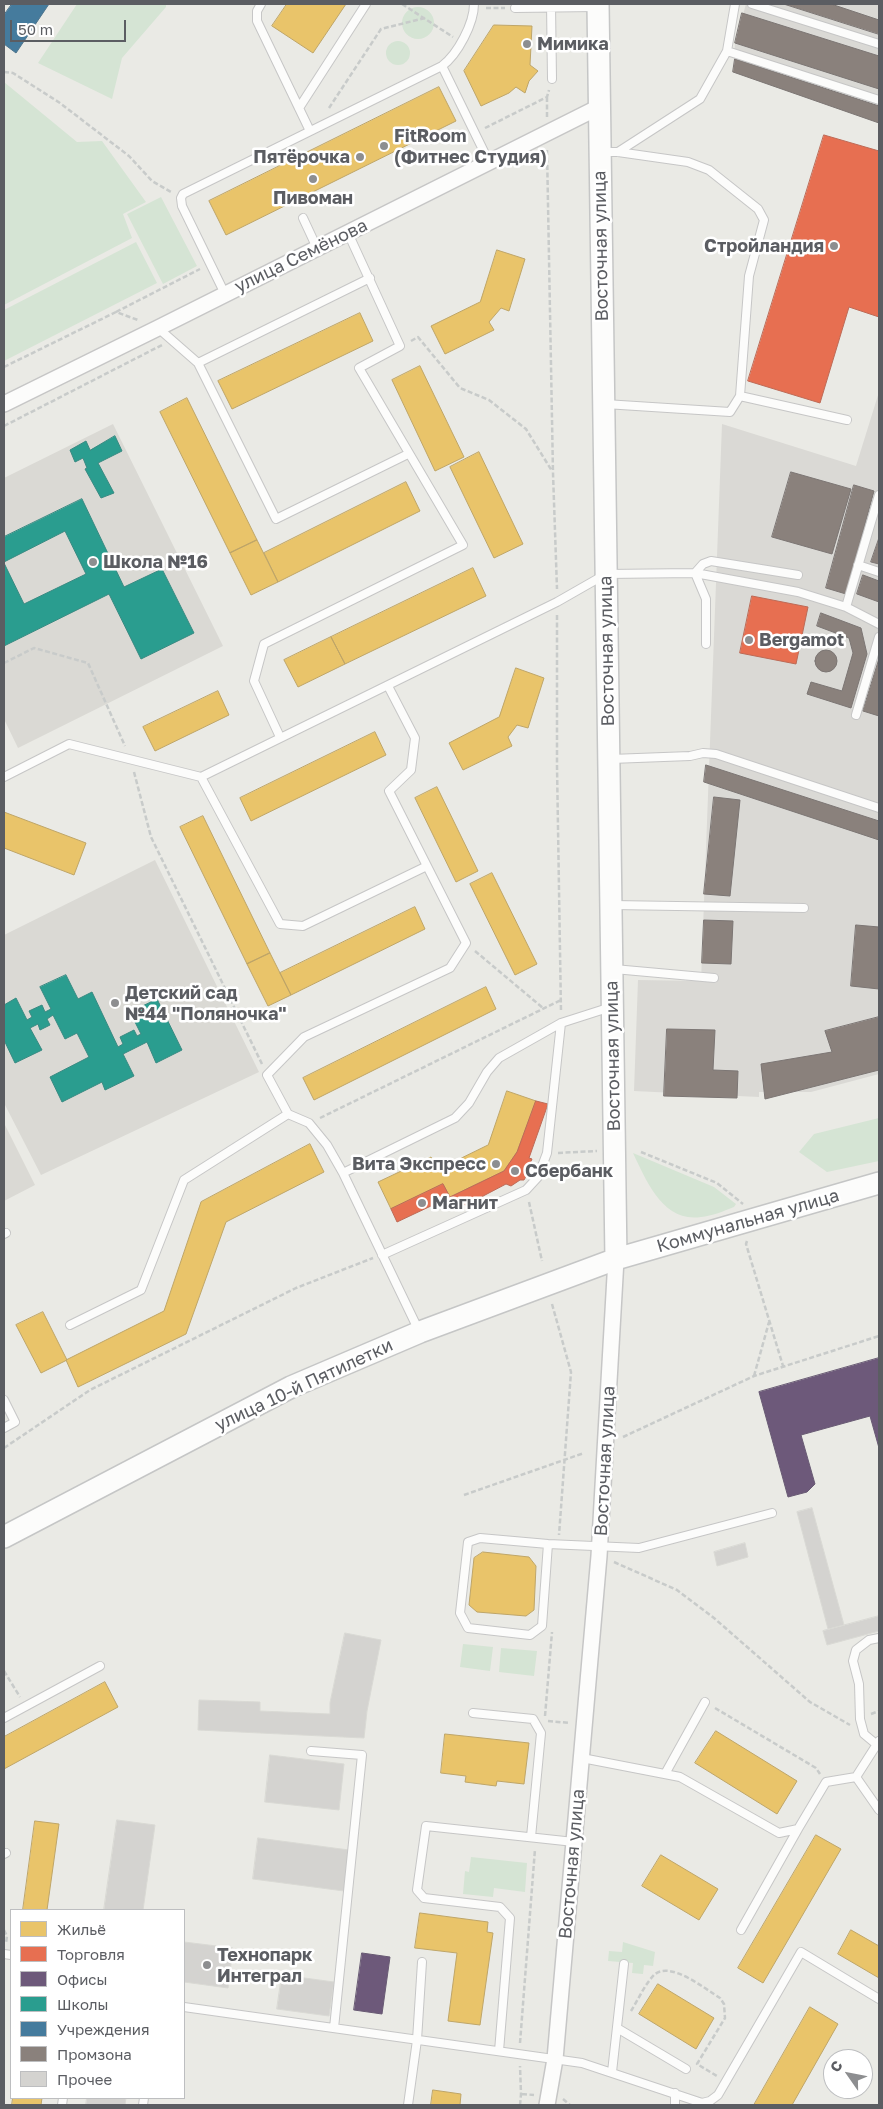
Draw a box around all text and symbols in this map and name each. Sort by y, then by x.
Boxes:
scale bar [12,10,129,42]
text: 50 m [18,20,53,38]
place label: Мимика [537,33,609,55]
marker: Мимика [521,38,533,50]
place label: FitRoom (Фитнес Студия) [394,125,547,168]
marker: FitRoom (Фитнес Студия) [378,140,390,152]
place label: Пятёрочка [253,146,350,168]
marker: Пятёрочка [354,151,366,163]
street label: Восточная улица [589,170,613,322]
marker: Пивоман [307,173,319,185]
place label: Пивоман [273,187,353,209]
street label: улица Семёнова [231,214,371,298]
place label: Стройландия [704,235,824,257]
marker: Стройландия [828,240,840,252]
place label: Школа №16 [103,551,208,573]
marker: Школа №16 [87,556,99,568]
street label: Восточная улица [595,575,619,727]
place label: Bergamot [759,629,844,651]
marker: Bergamot [743,634,755,646]
street label: Восточная улица [601,980,625,1132]
place label: Детский сад №44 "Поляночка" [125,982,287,1024]
marker: Детский сад №44 "Поляночка" [109,997,121,1009]
place label: Вита Экспресс [352,1153,486,1175]
marker: Вита Экспресс [490,1158,502,1170]
place label: Сбербанк [525,1160,613,1182]
marker: Сбербанк [509,1165,521,1177]
street label: Коммунальная улица [654,1185,842,1257]
place label: Магнит [432,1192,498,1214]
marker: Магнит [416,1197,428,1209]
street label: улица 10-й Пятилетки [212,1334,396,1436]
street label: Восточная улица [590,1385,620,1537]
street label: Восточная улица [555,1788,589,1940]
legend [10,1909,185,2099]
text: Жильё [57,1920,106,1938]
place label: Технопарк Интеграл [217,1944,312,1986]
text: Торговля [57,1945,125,1963]
marker: Технопарк Интеграл [201,1959,213,1971]
text: Офисы [57,1970,107,1988]
text: Школы [57,1995,108,2013]
text: Учреждения [57,2020,149,2038]
text: Промзона [57,2045,132,2063]
north arrow [823,2049,873,2099]
text: С [826,2057,846,2075]
text: Прочее [57,2070,112,2088]

